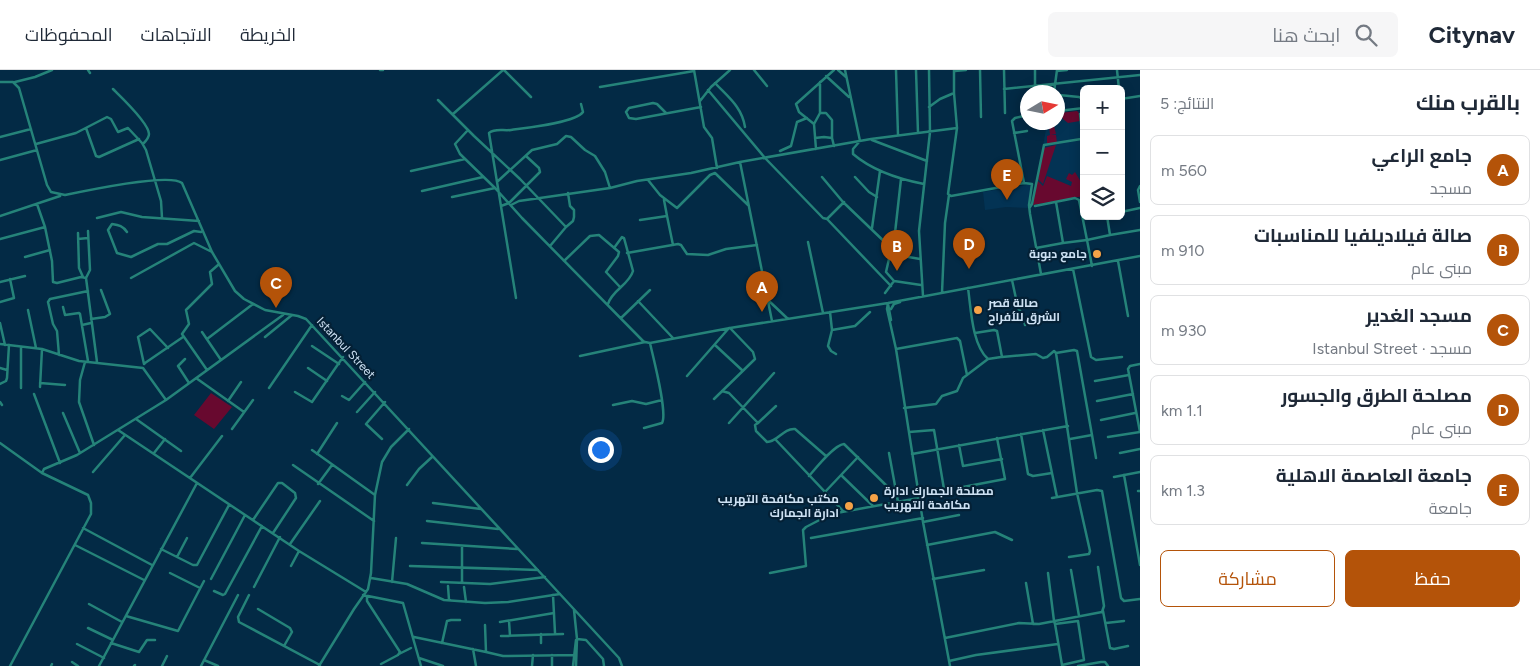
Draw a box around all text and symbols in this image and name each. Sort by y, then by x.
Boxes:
search box [1048,12,1398,57]
text: Citynav [1428,20,1515,49]
icon: search [1352,21,1380,49]
text: المحفوظات [25,24,113,46]
text: الاتجاهات [141,24,212,46]
text: الخريطة [240,24,296,46]
text: ابحث هنا [1272,24,1340,47]
north arrow [1020,85,1065,130]
map controls [1080,85,1125,220]
button: + [1080,85,1125,130]
text: بالقرب منك [1416,90,1520,115]
text: النتائج: 5 [1160,94,1214,113]
button: − [1080,130,1125,175]
text: جامع الراعي [1371,144,1472,167]
pin: E [991,159,1023,200]
text: 560 m [1161,161,1207,180]
text: A [1497,161,1509,180]
button: layers [1080,175,1125,220]
text: مسجد [1430,179,1472,198]
text: صالة فيلاديلفيا للمناسبات [1254,224,1472,247]
pin: D [953,228,985,269]
pin: B [881,230,913,271]
text: 910 m [1161,241,1205,260]
text: B [1498,241,1508,260]
place label: جامع دبوبة [1029,247,1087,263]
marker: جامع دبوبة [1091,248,1103,260]
text: مبنى عام [1411,259,1472,278]
pin: C [260,267,292,308]
pin: A [746,271,778,312]
place label: صالة قصر الشرق للأفراح [987,296,1060,326]
marker: صالة قصر الشرق للأفراح [972,304,984,316]
text: مسجد الغدير [1366,304,1472,327]
street label: Istanbul Street [314,314,378,382]
text: 930 m [1161,321,1207,340]
text: C [1497,321,1509,340]
text: مسجد · Istanbul Street [1312,339,1472,358]
text: مصلحة الطرق والجسور [1281,384,1472,407]
text: 1.1 km [1161,401,1203,420]
text: D [1497,401,1509,420]
text: مبنى عام [1411,419,1472,438]
your location [588,437,614,463]
text: جامعة العاصمة الاهلية [1276,464,1472,487]
text: 1.3 km [1161,481,1205,500]
text: E [1498,481,1508,500]
place label: مصلحة الجمارك ادارة مكافحة التهريب [884,484,994,513]
place label: مكتب مكافحة التهريب ادارة الجمارك [718,492,839,521]
marker: مصلحة الجمارك ادارة مكافحة التهريب [868,492,880,504]
text: جامعة [1429,499,1472,518]
marker: مكتب مكافحة التهريب ادارة الجمارك [843,500,855,512]
button: مشاركة [1160,550,1335,607]
button: حفظ [1345,550,1520,607]

